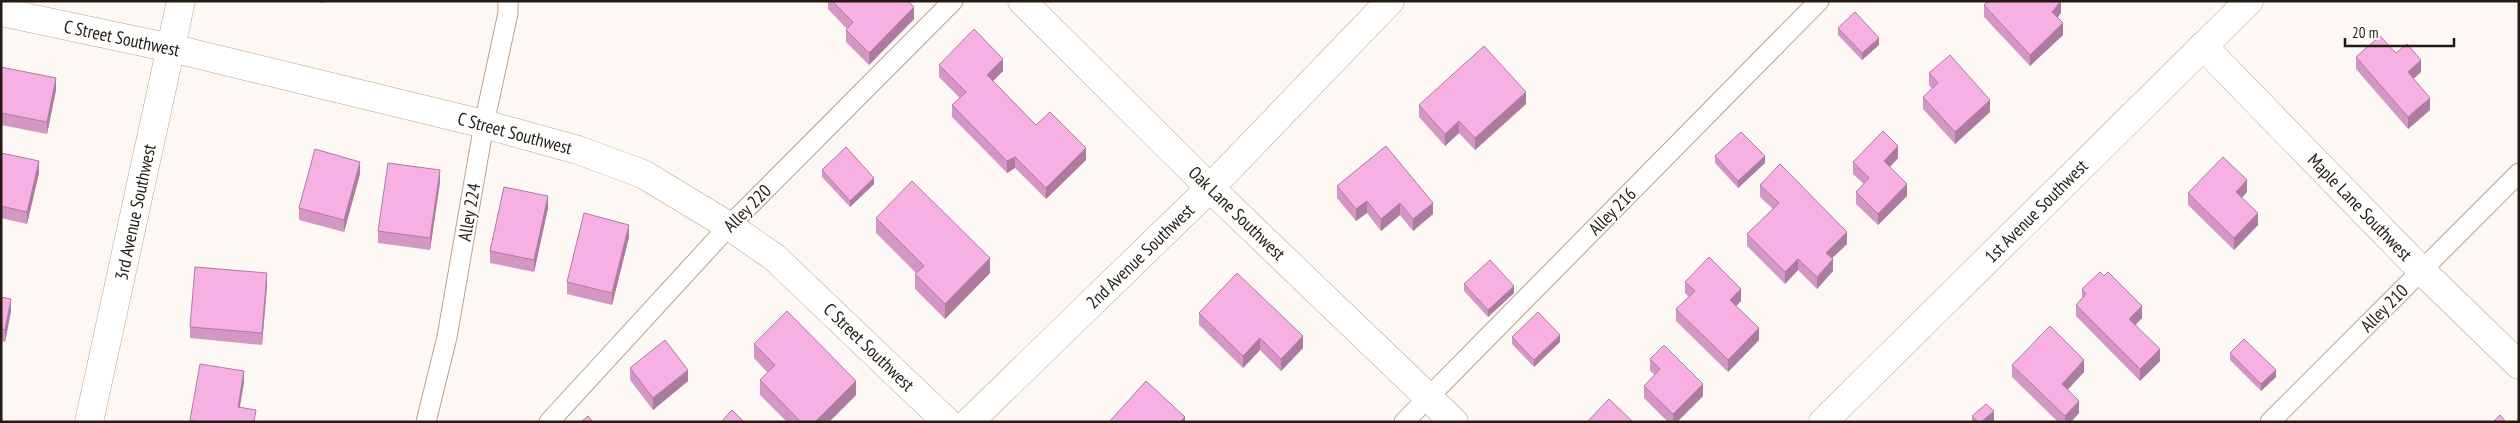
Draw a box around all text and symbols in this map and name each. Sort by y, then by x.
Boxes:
street label: C Street Southwest [62,15,182,61]
scale bar [2345,15,2454,47]
text: 20 m [2352,23,2378,42]
street label: C Street Southwest [455,107,575,159]
street label: 3rd Avenue Southwest [109,142,161,282]
street label: Maple Lane Southwest [2303,148,2417,266]
street label: 1st Avenue Southwest [1979,154,2093,268]
street label: Oak Lane Southwest [1184,161,1290,265]
street label: Alley 220 [718,179,776,237]
street label: Alley 224 [453,181,485,243]
street label: Alley 216 [1583,182,1641,240]
street label: 2nd Avenue Southwest [1081,199,1199,313]
street label: Alley 210 [2355,279,2413,337]
street label: C Street Southwest [819,298,919,396]

